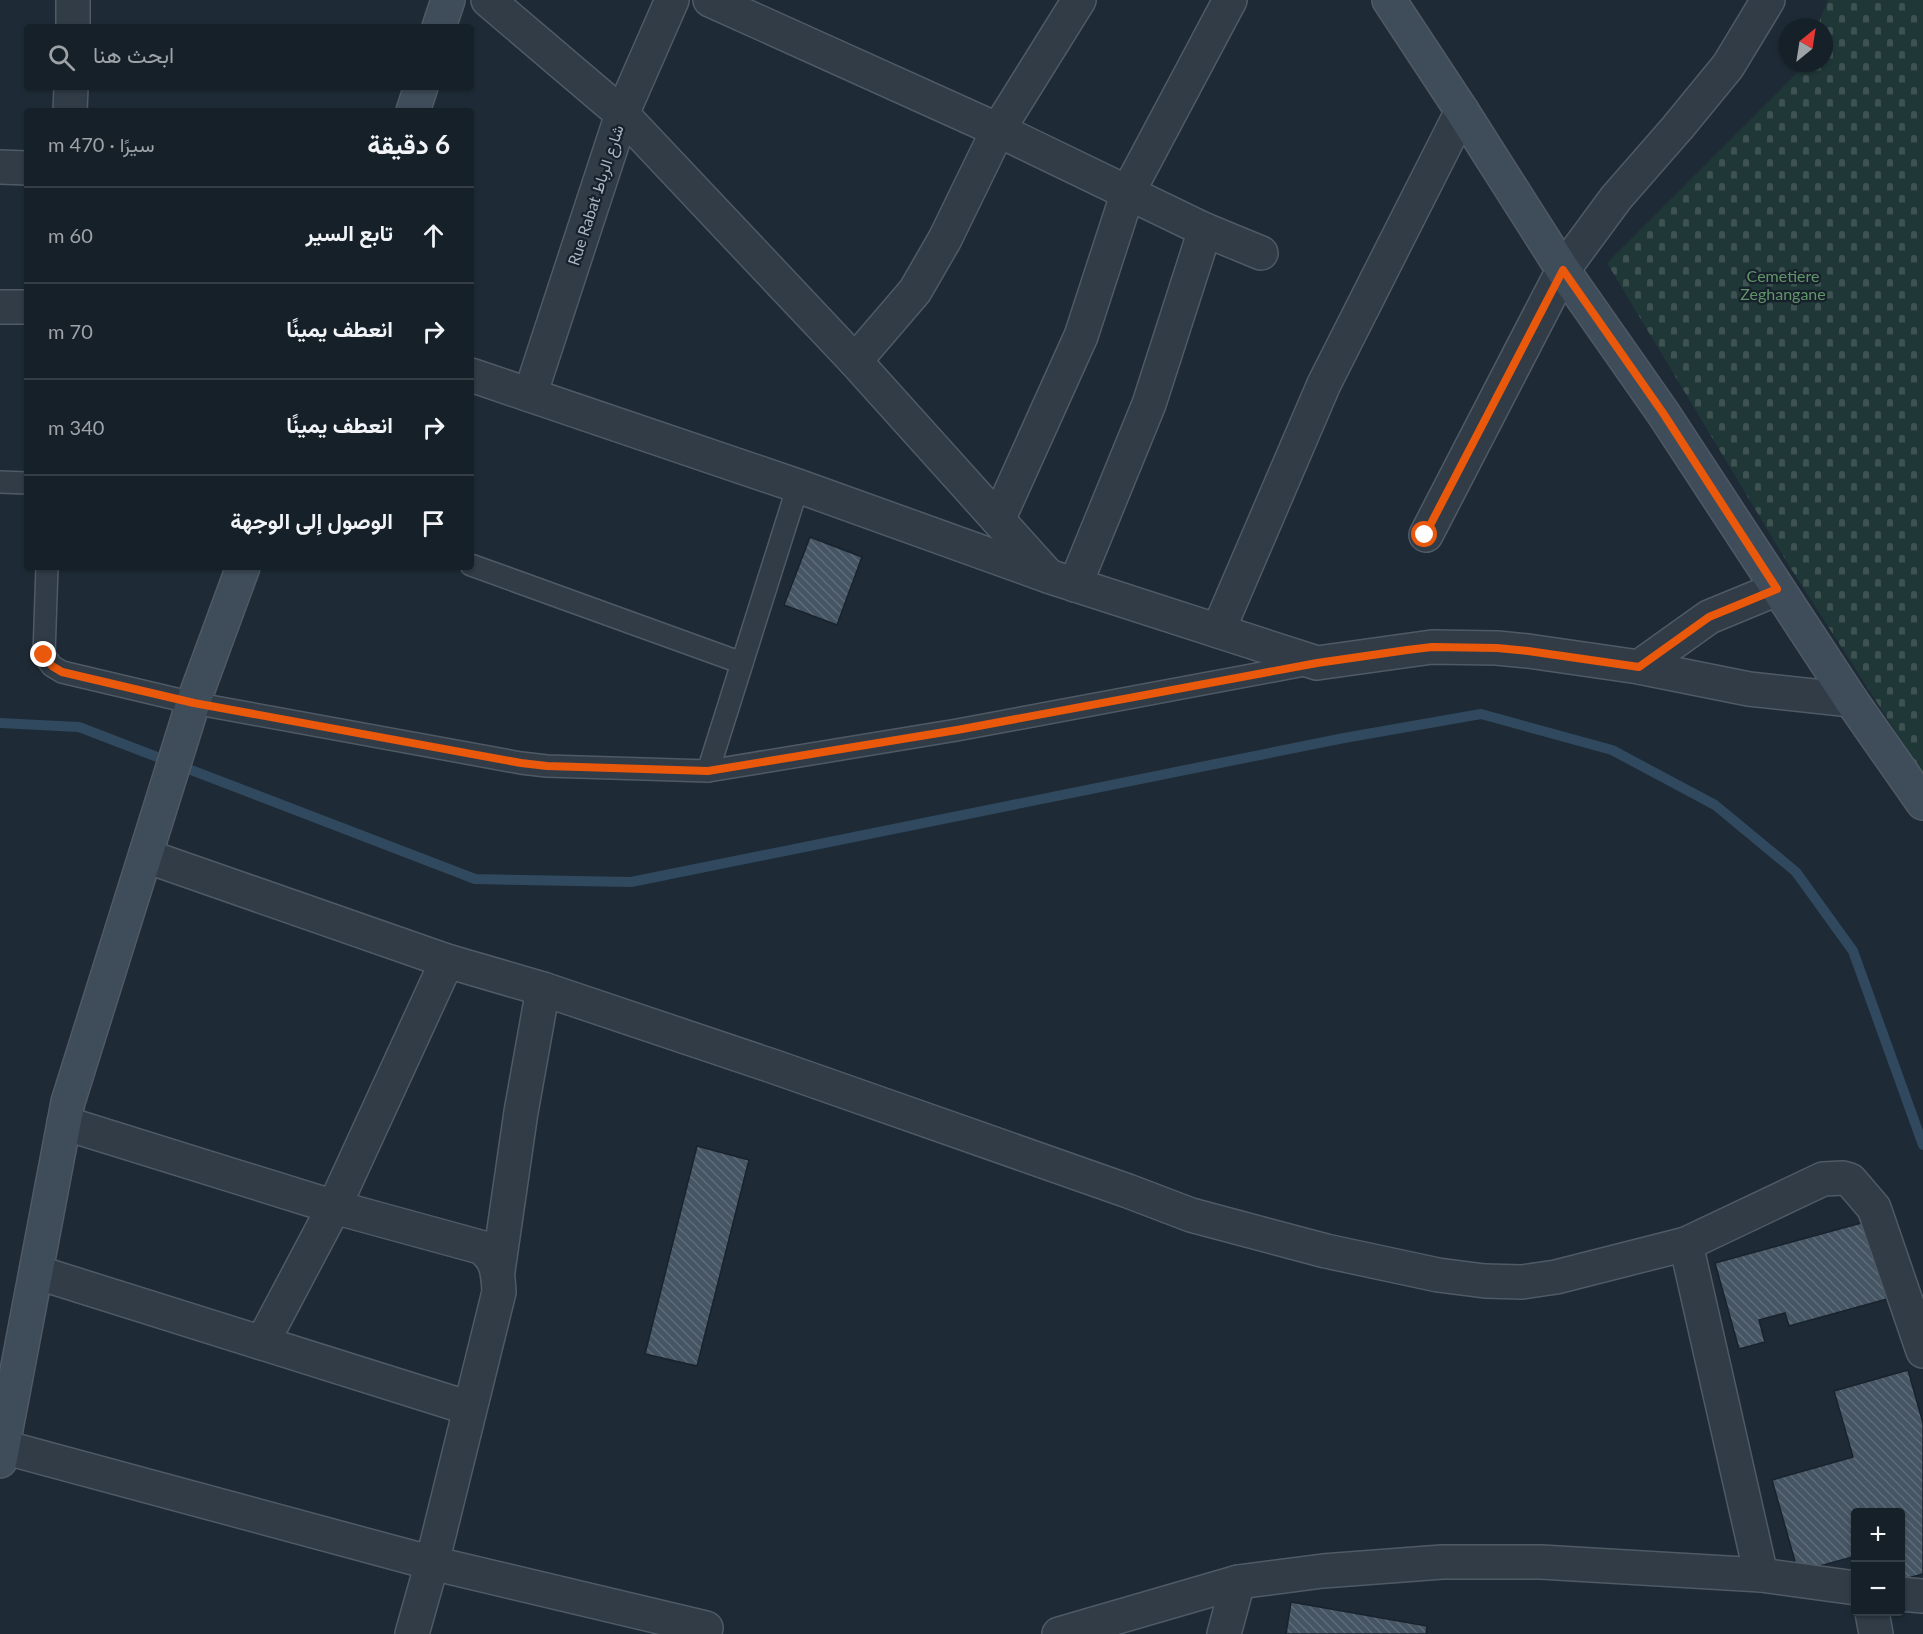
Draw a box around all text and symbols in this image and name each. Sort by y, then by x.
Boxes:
north arrow [1779,18,1833,72]
search box [24,24,474,90]
icon: search [45,41,78,74]
text: ابحث هنا [93,41,174,68]
street label: Rue Rabat شارع الرباط [563,122,630,269]
text: 6 دقيقة [367,128,450,160]
text: سيرًا · 470 m [48,132,155,156]
text: تابع السير [306,219,393,246]
icon: ahead [417,219,450,252]
text: 60 m [48,223,93,247]
park label: Cemetiere Zeghangane [1740,266,1826,303]
text: انعطف يمينًا [286,315,393,342]
icon: right [417,315,450,348]
text: 70 m [48,319,93,343]
text: انعطف يمينًا [286,411,393,438]
icon: right [417,411,450,444]
text: 340 m [48,415,104,439]
text: الوصول إلى الوجهة [230,507,393,534]
icon: arrive [417,507,450,540]
route start [1411,521,1437,547]
route end [30,641,56,667]
map controls [1851,1508,1905,1616]
button: + [1851,1508,1905,1562]
button: − [1851,1562,1905,1616]

